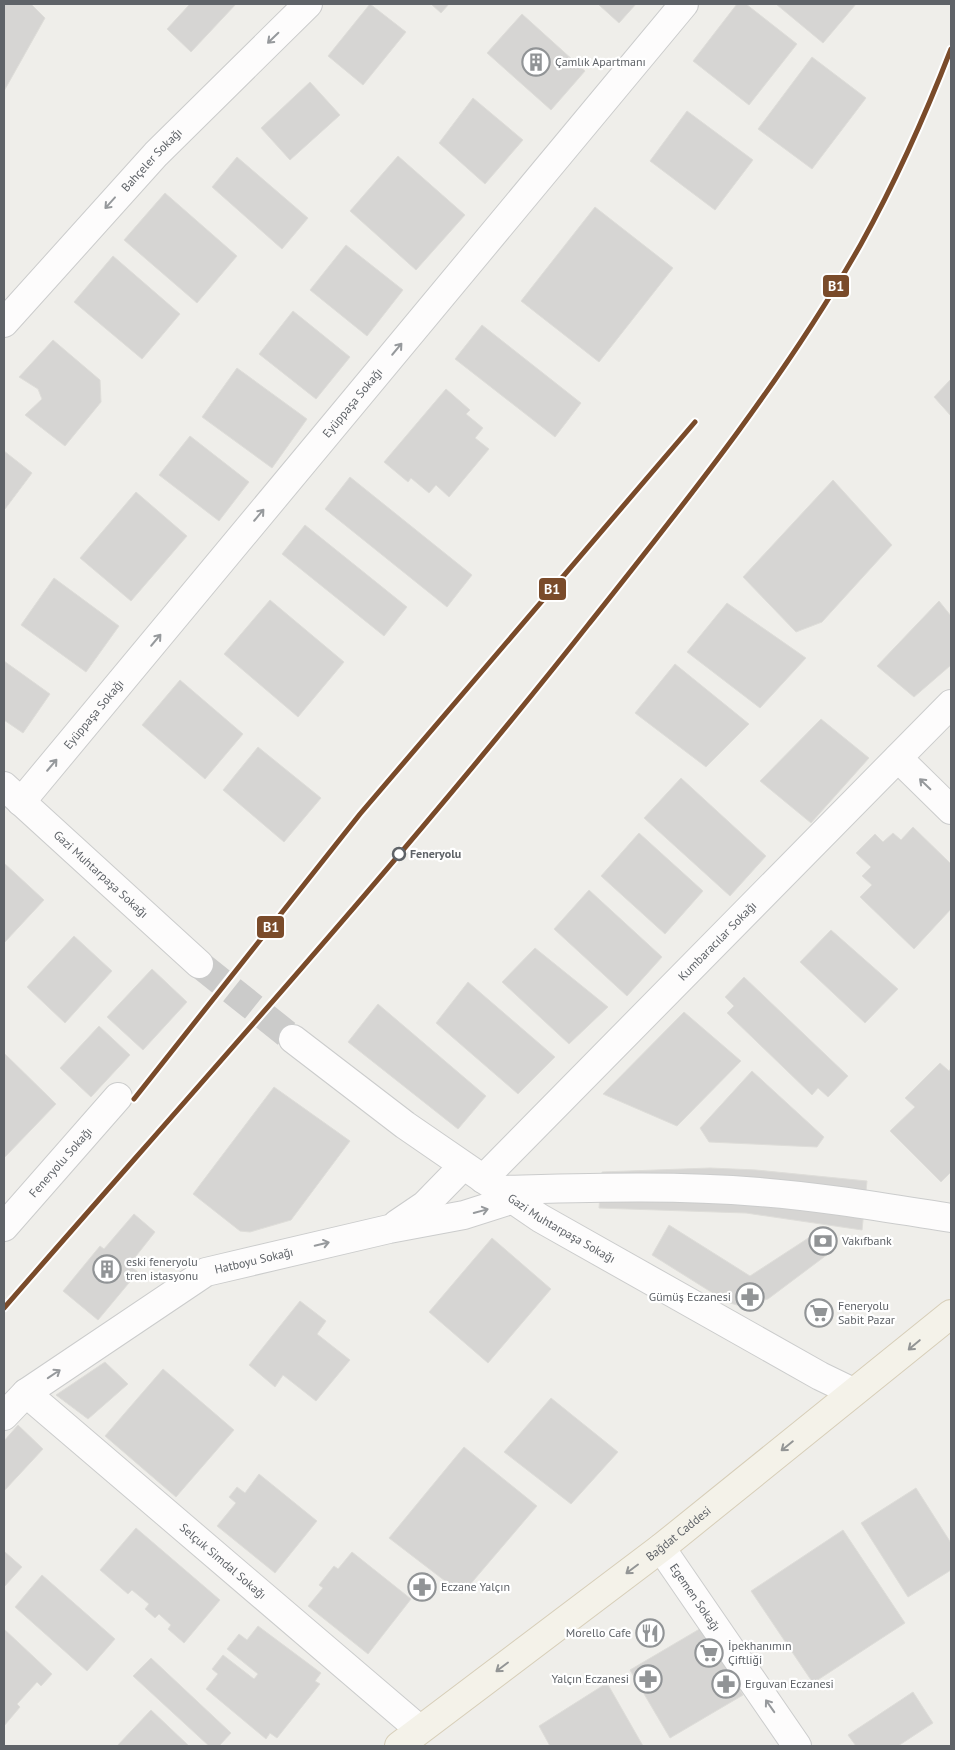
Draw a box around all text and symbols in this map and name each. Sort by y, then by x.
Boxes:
one-way arrow [267,32,279,44]
building icon: Çamlık Apartmanı [521,47,551,77]
place label: Çamlık Apartmanı [555,54,646,69]
street label: Bahçeler Sokağı [118,125,185,195]
one-way arrow [104,197,116,210]
line badge: B1 [822,274,850,298]
text: B1 [828,277,844,295]
one-way arrow [391,343,402,356]
street label: Eyüppaşa Sokağı [319,365,385,440]
one-way arrow [254,508,265,521]
line badge: B1 [538,577,567,601]
text: B1 [544,580,560,598]
one-way arrow [150,634,161,647]
street label: Eyüppaşa Sokağı [60,676,127,752]
one-way arrow [46,759,57,772]
one-way arrow [918,778,931,790]
street label: Gazi Muhtarpaşa Sokağı [51,827,151,921]
place label: Feneryolu [410,846,461,861]
marker: Feneryolu [392,847,406,861]
street label: Kumbaracılar Sokağı [675,898,759,983]
line badge: B1 [256,915,285,939]
text: B1 [263,918,279,936]
street label: Feneryolu Sokağı [26,1124,95,1200]
street label: Gazi Muhtarpaşa Sokağı [505,1190,618,1266]
one-way arrow [473,1205,489,1215]
bank icon: Vakıfbank [808,1226,838,1256]
place label: Vakıfbank [841,1233,892,1248]
one-way arrow [314,1239,330,1248]
street label: Hatboyu Sokağı [213,1244,295,1277]
building icon: eski feneryolu tren istasyonu [92,1254,122,1284]
place label: eski feneryolu tren istasyonu [126,1254,198,1283]
pharmacy icon: Gümüş Eczanesi [735,1282,765,1312]
place label: Gümüş Eczanesi [649,1289,731,1304]
supermarket icon: Feneryolu Sabit Pazar [804,1298,834,1328]
place label: Feneryolu Sabit Pazar [838,1298,895,1327]
one-way arrow [907,1339,920,1350]
one-way arrow [47,1369,61,1379]
one-way arrow [781,1441,794,1452]
street label: Bağdat Caddesi [643,1503,714,1564]
street label: Selçuk Simdal Sokağı [177,1520,270,1602]
street label: Egemen Sokağı [667,1560,724,1634]
one-way arrow [626,1564,639,1575]
pharmacy icon: Eczane Yalçın [407,1572,437,1602]
place label: Eczane Yalçın [441,1579,510,1594]
restaurant icon: Morello Cafe [635,1618,665,1648]
place label: Morello Cafe [566,1625,631,1640]
supermarket icon: İpekhanımın Çiftliği [694,1638,724,1668]
place label: İpekhanımın Çiftliği [728,1638,792,1667]
one-way arrow [495,1662,509,1672]
pharmacy icon: Yalçın Eczanesi [633,1664,663,1694]
pharmacy icon: Erguvan Eczanesi [711,1669,741,1699]
place label: Yalçın Eczanesi [551,1671,629,1686]
place label: Erguvan Eczanesi [745,1676,834,1691]
one-way arrow [765,1699,775,1713]

